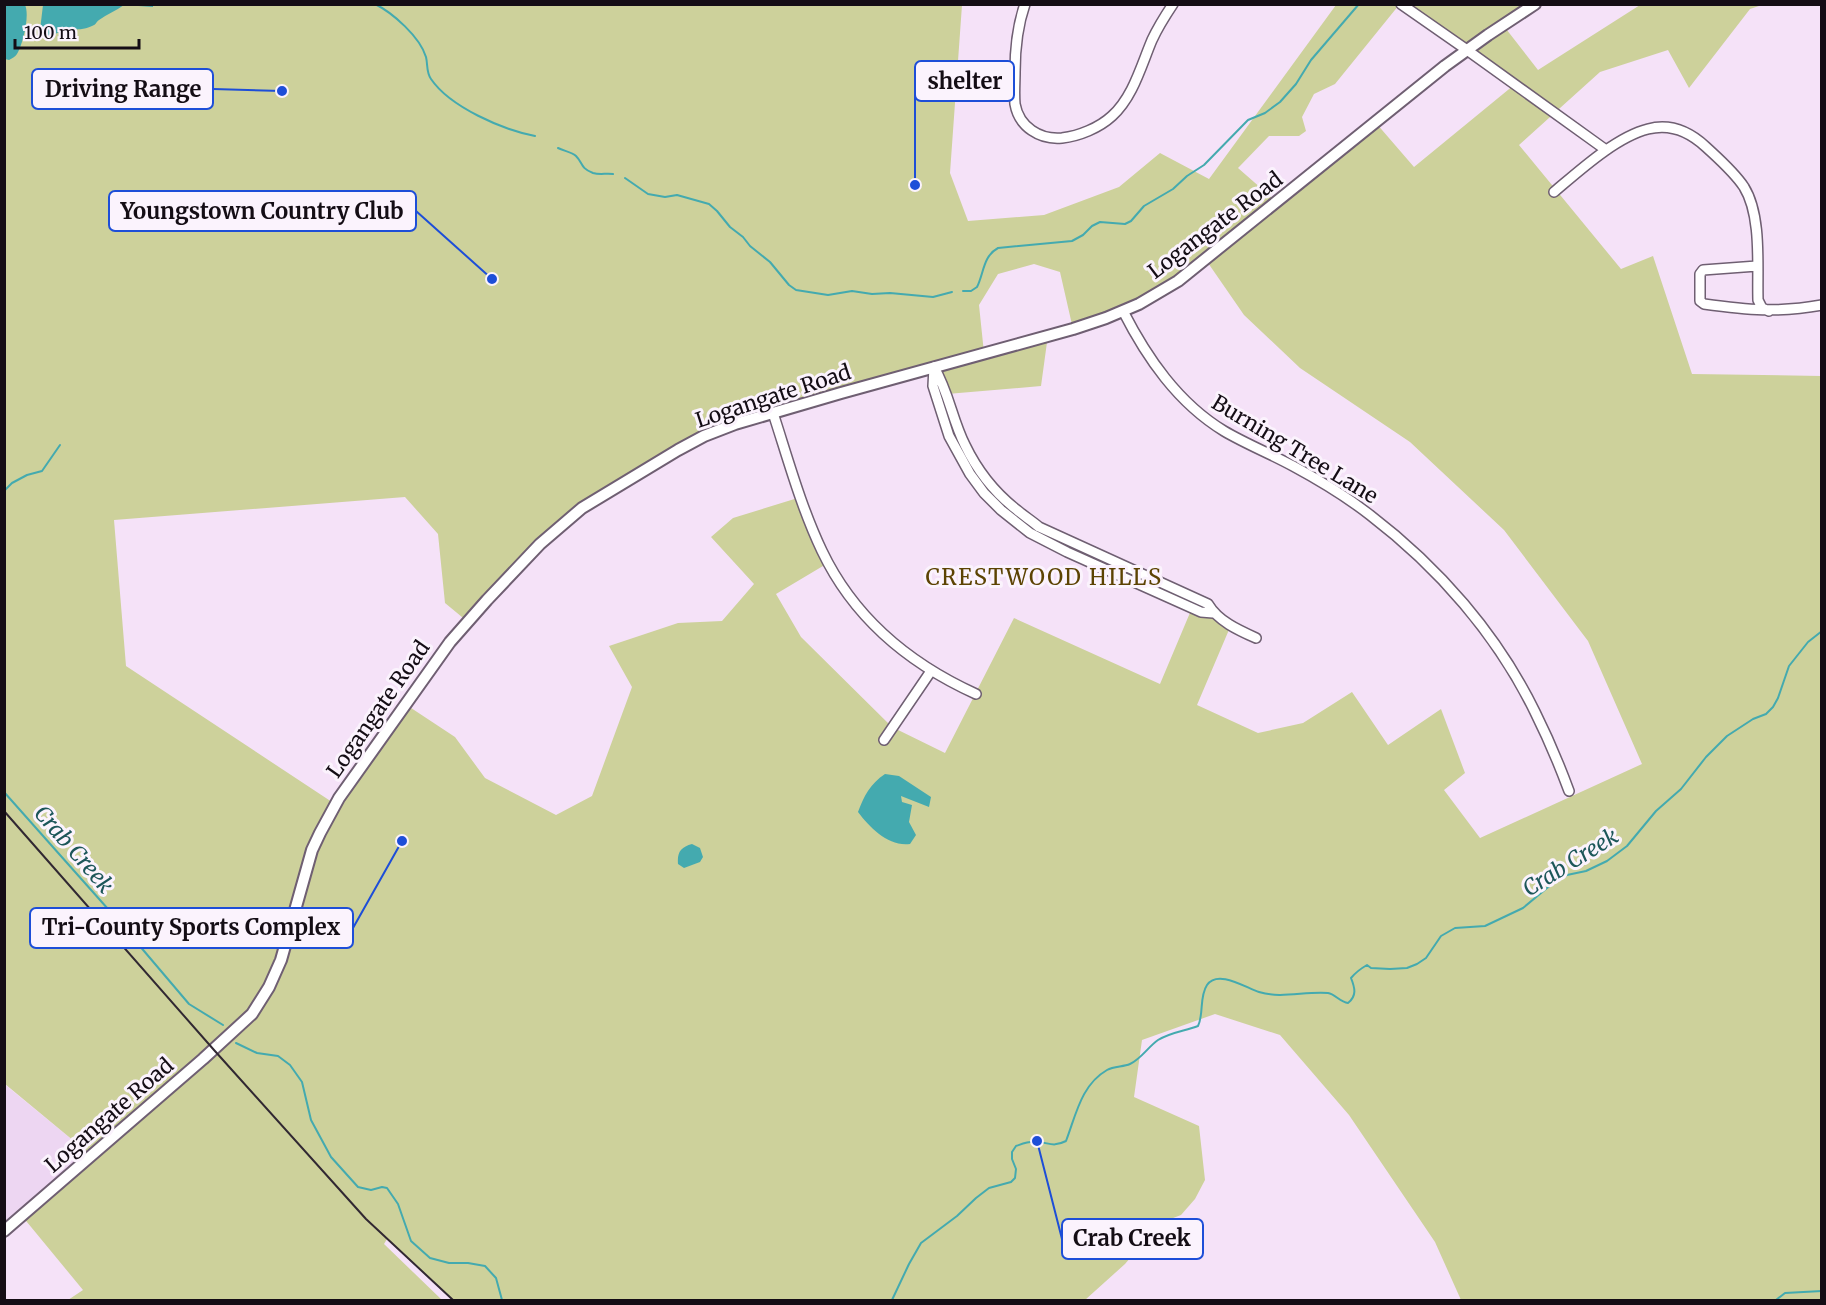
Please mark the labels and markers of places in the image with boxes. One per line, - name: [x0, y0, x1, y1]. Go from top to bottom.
- callout: shelter: [915, 61, 1014, 101]
- callout: Driving Range: [32, 69, 213, 109]
- callout: Youngstown Country Club: [109, 191, 416, 231]
- callout: Tri-County Sports Complex: [30, 908, 353, 948]
- callout: Crab Creek: [1062, 1219, 1203, 1259]

